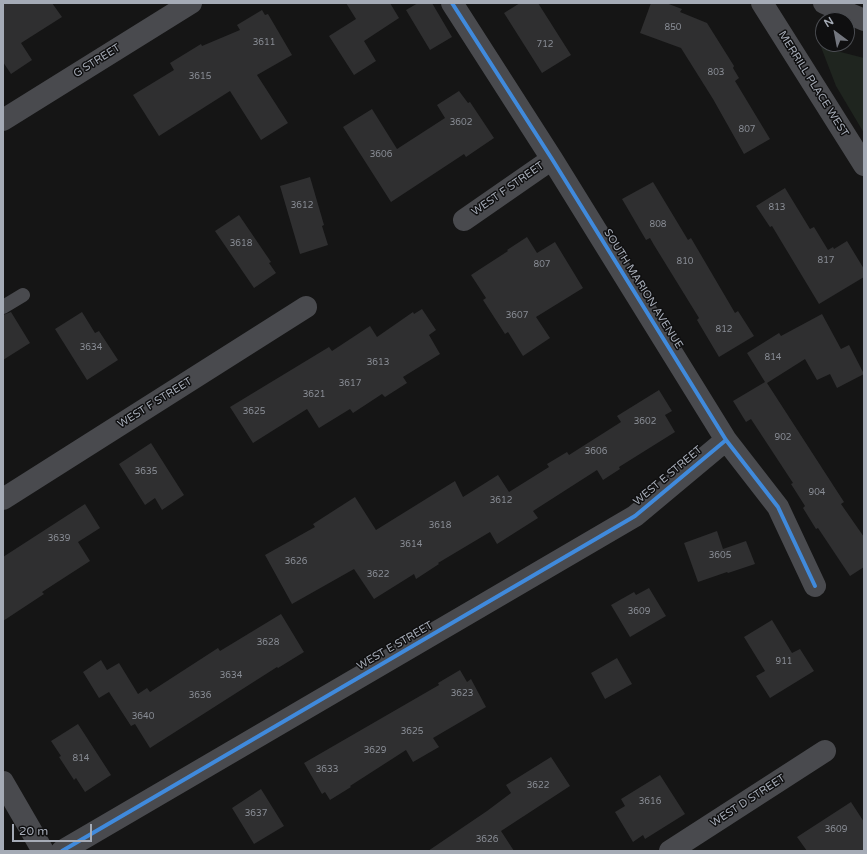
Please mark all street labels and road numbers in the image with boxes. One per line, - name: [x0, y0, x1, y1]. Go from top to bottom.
- street label: MERRILL PLACE WEST: [775, 29, 851, 139]
- street label: G STREET: [71, 41, 123, 81]
- street label: WEST F STREET: [469, 159, 547, 219]
- street label: SOUTH MARION AVENUE: [601, 227, 685, 351]
- street label: WEST F STREET: [115, 375, 195, 431]
- street label: WEST E STREET: [631, 443, 705, 509]
- street label: WEST E STREET: [355, 619, 435, 673]
- street label: WEST D STREET: [708, 772, 788, 830]

